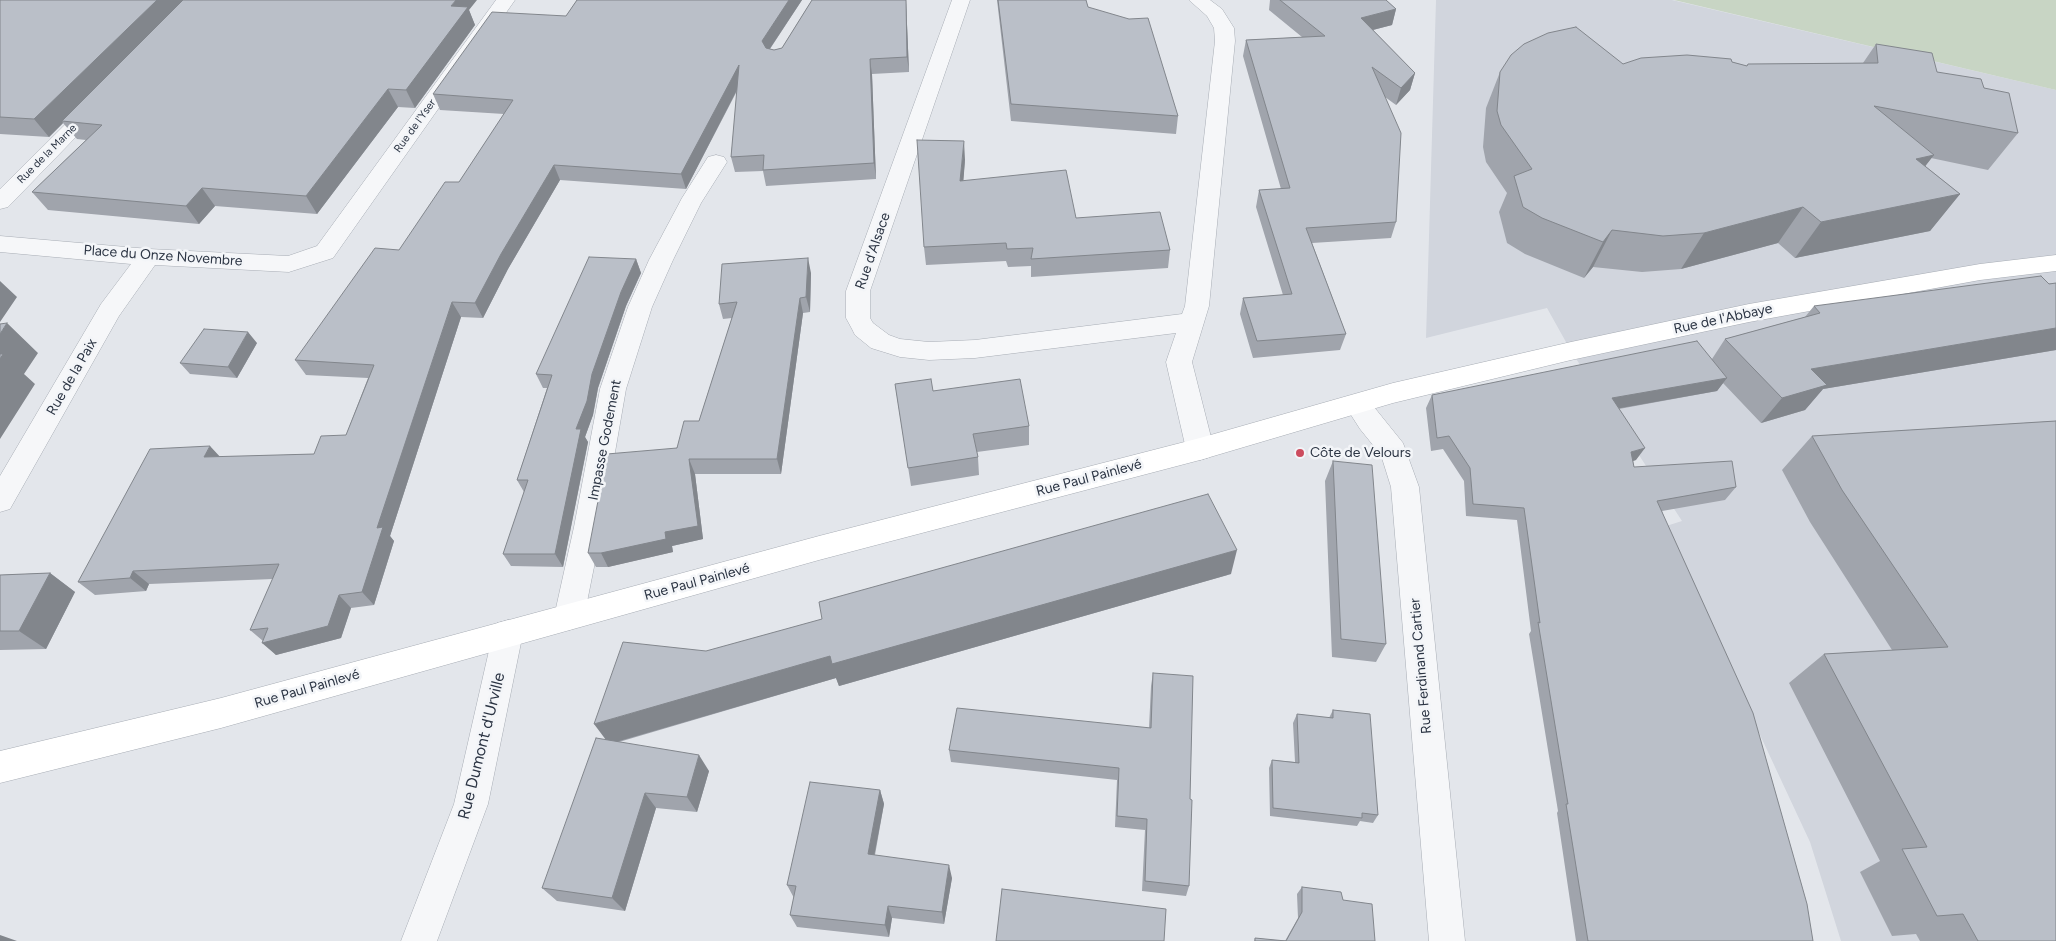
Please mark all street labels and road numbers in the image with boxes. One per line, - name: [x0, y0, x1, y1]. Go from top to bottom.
- street label: Rue de l'Yser: [391, 97, 439, 155]
- street label: Rue de la Marne: [15, 122, 79, 186]
- street label: Rue d'Alsace: [852, 210, 894, 292]
- street label: Place du Onze Novembre: [83, 242, 243, 270]
- street label: Rue de l'Abbaye: [1672, 300, 1774, 338]
- street label: Rue de la Paix: [43, 336, 101, 418]
- street label: Impasse Godement: [585, 378, 625, 502]
- street label: Rue Paul Painlevé: [1034, 456, 1144, 500]
- street label: Rue Paul Painlevé: [642, 560, 752, 604]
- street label: Rue Ferdinand Cartier: [1407, 597, 1435, 735]
- street label: Rue Paul Painlevé: [252, 666, 362, 712]
- street label: Rue Dumont d'Urville: [454, 671, 510, 821]

